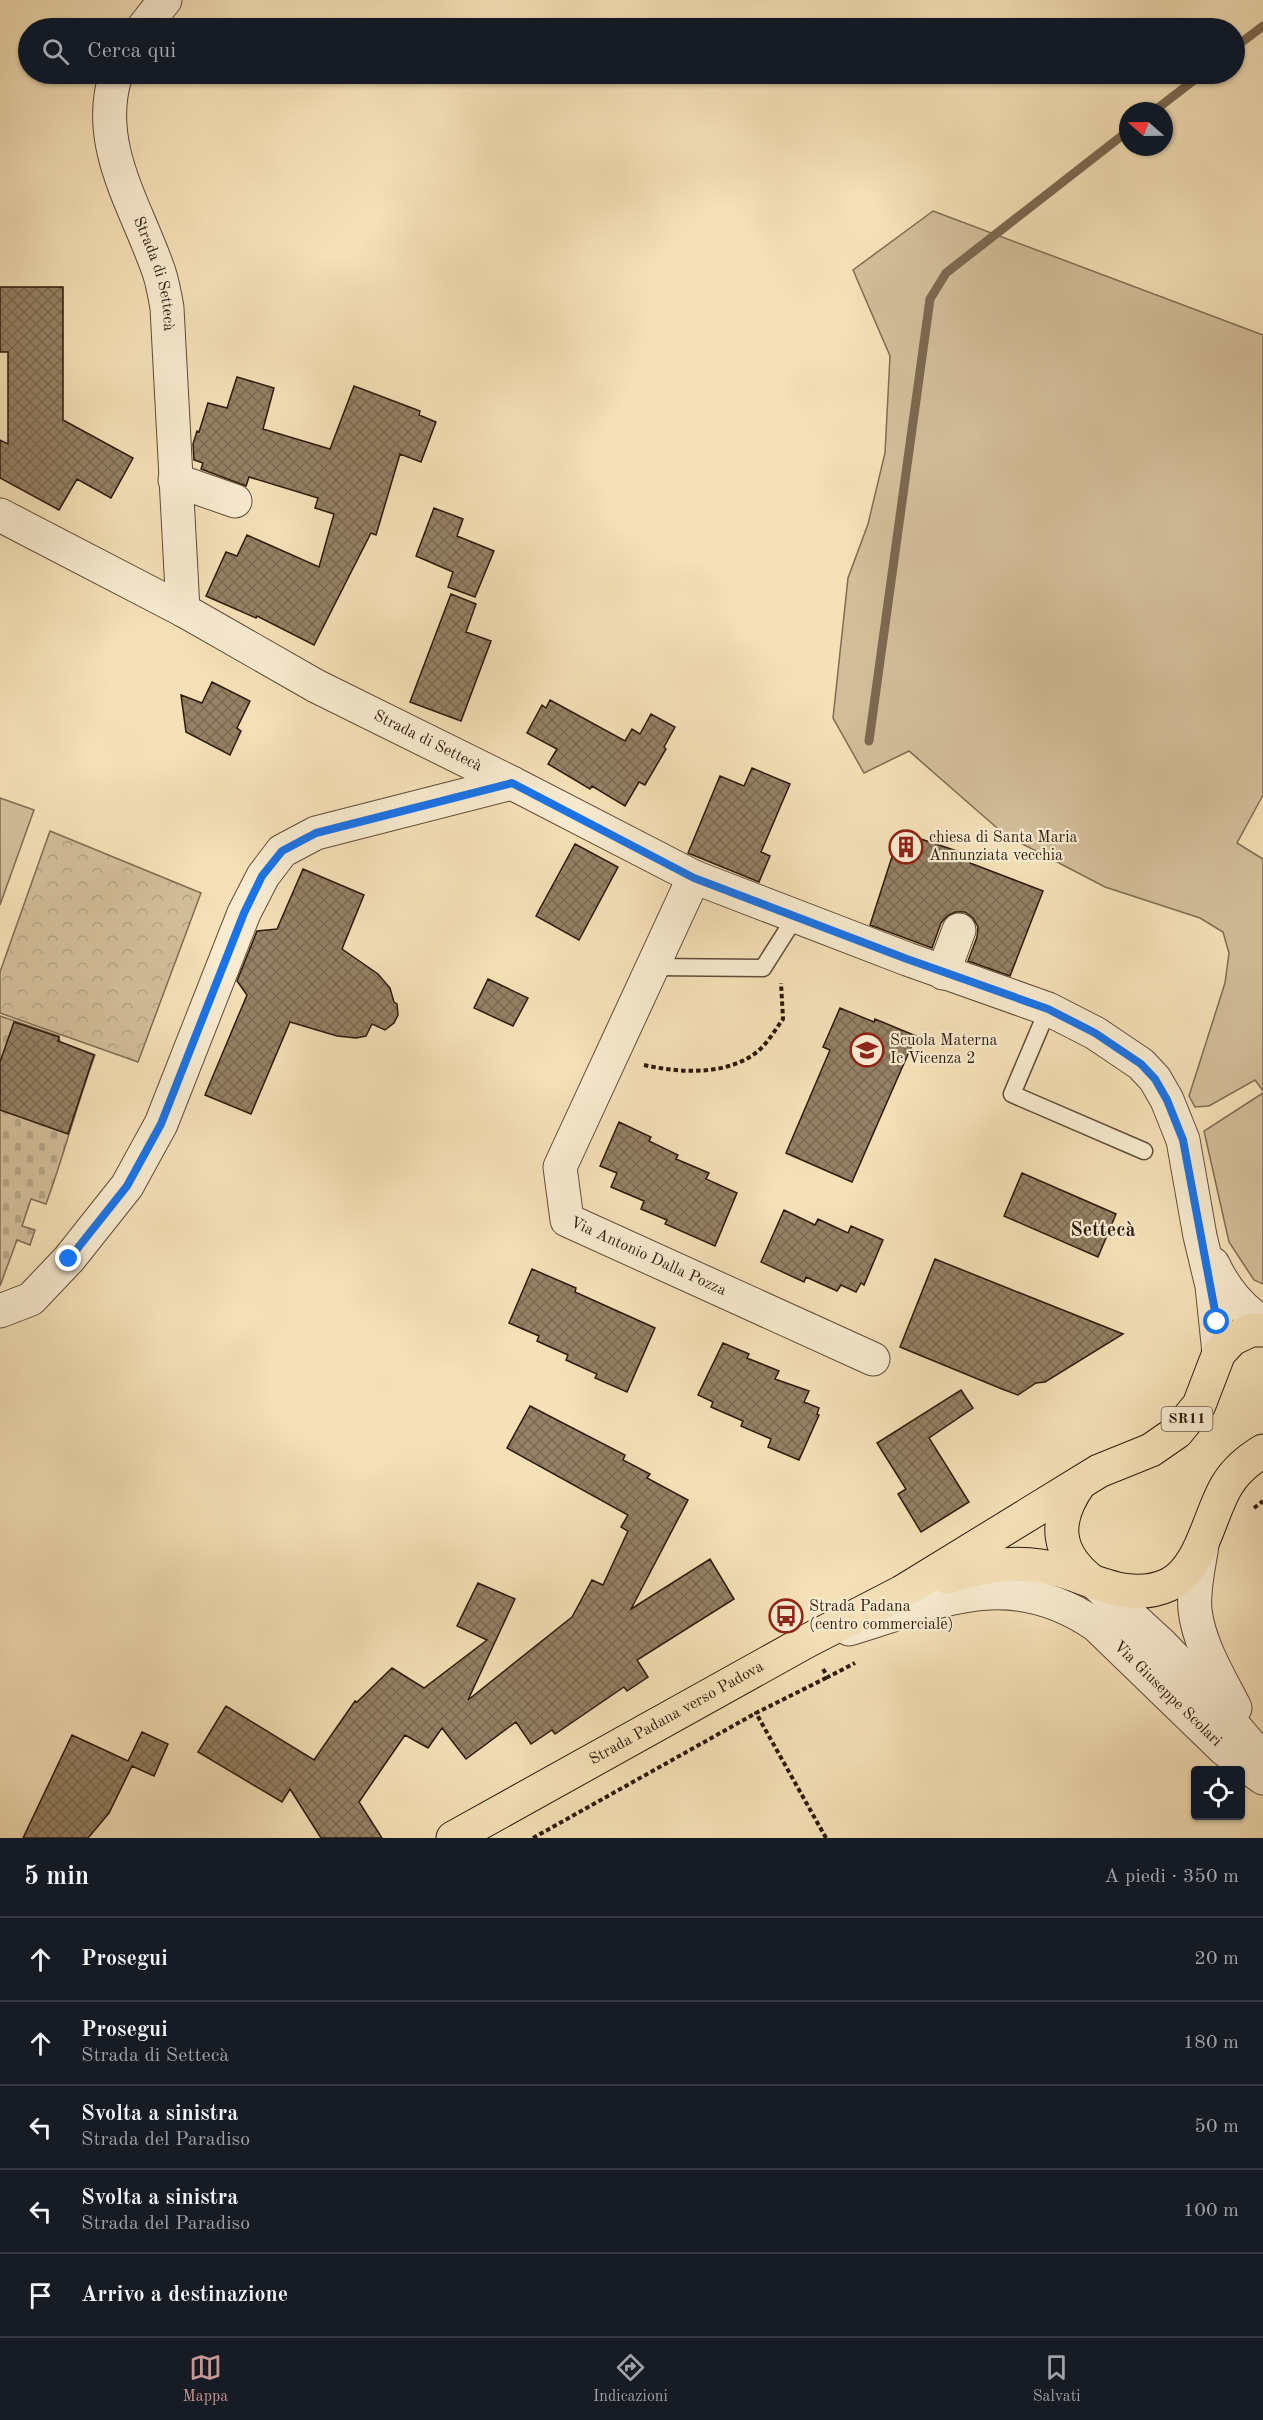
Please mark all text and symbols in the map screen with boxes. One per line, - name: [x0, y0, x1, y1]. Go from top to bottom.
- search box: [18, 18, 1245, 84]
- icon: search: [39, 35, 72, 68]
- text: Cerca qui: [87, 40, 176, 62]
- north arrow: [1119, 102, 1173, 156]
- street label: Strada di Settecà: [130, 214, 176, 332]
- street label: Strada di Settecà: [371, 708, 485, 775]
- building icon: chiesa di Santa Maria Annunziata vecchia: [888, 829, 924, 865]
- place label: chiesa di Santa Maria Annunziata vecchia: [929, 830, 1077, 864]
- school or university icon: Scuola Materna Ic Vicenza 2: [849, 1032, 885, 1068]
- place label: Scuola Materna Ic Vicenza 2: [890, 1033, 998, 1067]
- street label: Via Antonio Dalla Pozza: [568, 1214, 729, 1299]
- district label: Settecà: [1070, 1221, 1136, 1241]
- route end: [55, 1245, 81, 1271]
- route start: [1203, 1308, 1229, 1334]
- road number: SR11: [1162, 1407, 1212, 1431]
- bus stop icon: Strada Padana (centro commerciale): [768, 1598, 804, 1634]
- place label: Strada Padana (centro commerciale): [809, 1599, 954, 1633]
- street label: Via Giuseppe Scolari: [1110, 1638, 1224, 1750]
- street label: Strada Padana verso Padova: [587, 1659, 767, 1768]
- map controls: [1191, 1766, 1245, 1820]
- button: locate: [1191, 1766, 1245, 1820]
- text: 5 min: [24, 1864, 89, 1890]
- text: A piedi · 350 m: [1104, 1867, 1239, 1887]
- icon: ahead: [24, 1943, 57, 1976]
- text: Prosegui: [81, 1948, 168, 1970]
- text: 20 m: [1194, 1949, 1239, 1969]
- text: Prosegui: [81, 2019, 168, 2041]
- icon: ahead: [24, 2027, 57, 2060]
- text: 180 m: [1183, 2033, 1239, 2053]
- text: Strada di Settecà: [81, 2046, 229, 2066]
- text: Svolta a sinistra: [81, 2103, 239, 2125]
- icon: left: [24, 2111, 57, 2144]
- text: 50 m: [1194, 2117, 1239, 2137]
- text: Strada del Paradiso: [81, 2130, 250, 2150]
- text: Svolta a sinistra: [81, 2187, 239, 2209]
- icon: left: [24, 2195, 57, 2228]
- text: 100 m: [1183, 2201, 1239, 2221]
- text: Strada del Paradiso: [81, 2214, 250, 2234]
- icon: arrive: [24, 2279, 57, 2312]
- text: Arrivo a destinazione: [81, 2284, 288, 2306]
- tab: Mappa: [182, 2351, 228, 2407]
- tab: Indicazioni: [593, 2351, 668, 2407]
- tab: Salvati: [1033, 2351, 1081, 2407]

